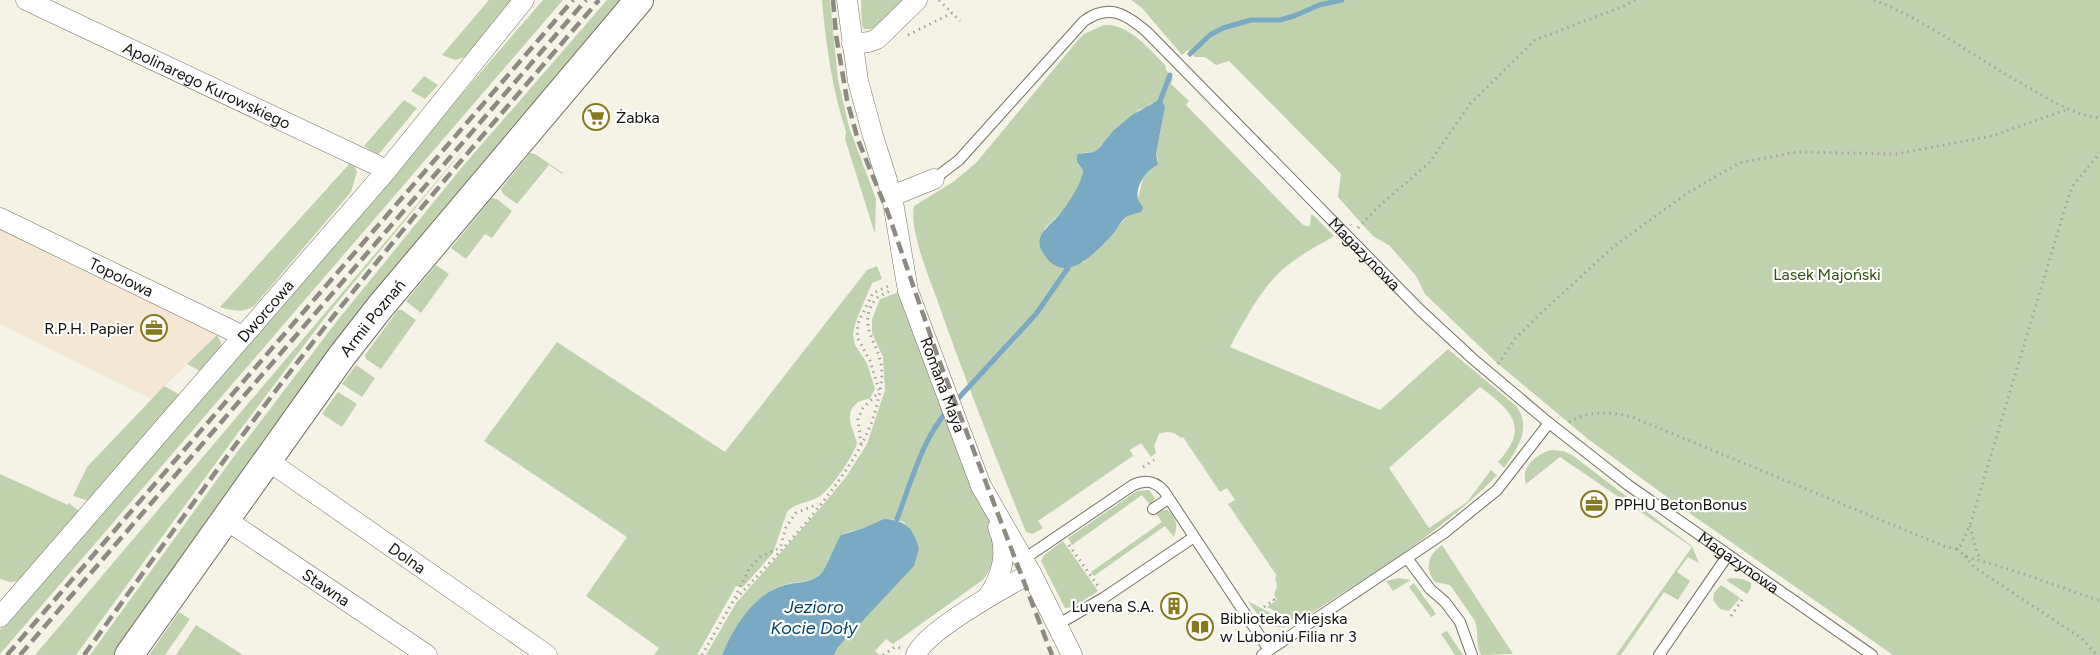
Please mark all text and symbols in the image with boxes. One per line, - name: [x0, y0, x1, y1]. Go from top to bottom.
- street label: Apolinarego Kurowskiego: [120, 38, 294, 133]
- supermarket icon: Żabka: [581, 102, 611, 132]
- place label: Żabka: [616, 108, 660, 127]
- street label: Magazynowa: [1325, 213, 1404, 294]
- street label: Topolowa: [86, 253, 157, 301]
- park label: Lasek Majoński: [1773, 265, 1881, 284]
- street label: Armii Poznań: [336, 275, 409, 360]
- street label: Dworcowa: [233, 276, 297, 346]
- office icon: R.P.H. Papier: [139, 313, 169, 343]
- place label: R.P.H. Papier: [44, 319, 135, 338]
- street label: Romana Maya: [917, 334, 970, 435]
- office icon: PPHU BetonBonus: [1579, 489, 1609, 519]
- place label: PPHU BetonBonus: [1614, 495, 1747, 514]
- street label: Magazynowa: [1695, 528, 1783, 597]
- street label: Dolna: [385, 538, 430, 577]
- street label: Stawna: [299, 564, 354, 610]
- building icon: Luvena S.A.: [1159, 591, 1189, 621]
- water label: Jezioro Kocie Doły: [771, 596, 859, 639]
- place label: Luvena S.A.: [1072, 597, 1154, 616]
- place label: Biblioteka Miejska w Luboniu Filia nr 3: [1220, 609, 1357, 646]
- library icon: Biblioteka Miejska w Luboniu Filia nr 3: [1185, 612, 1215, 642]

